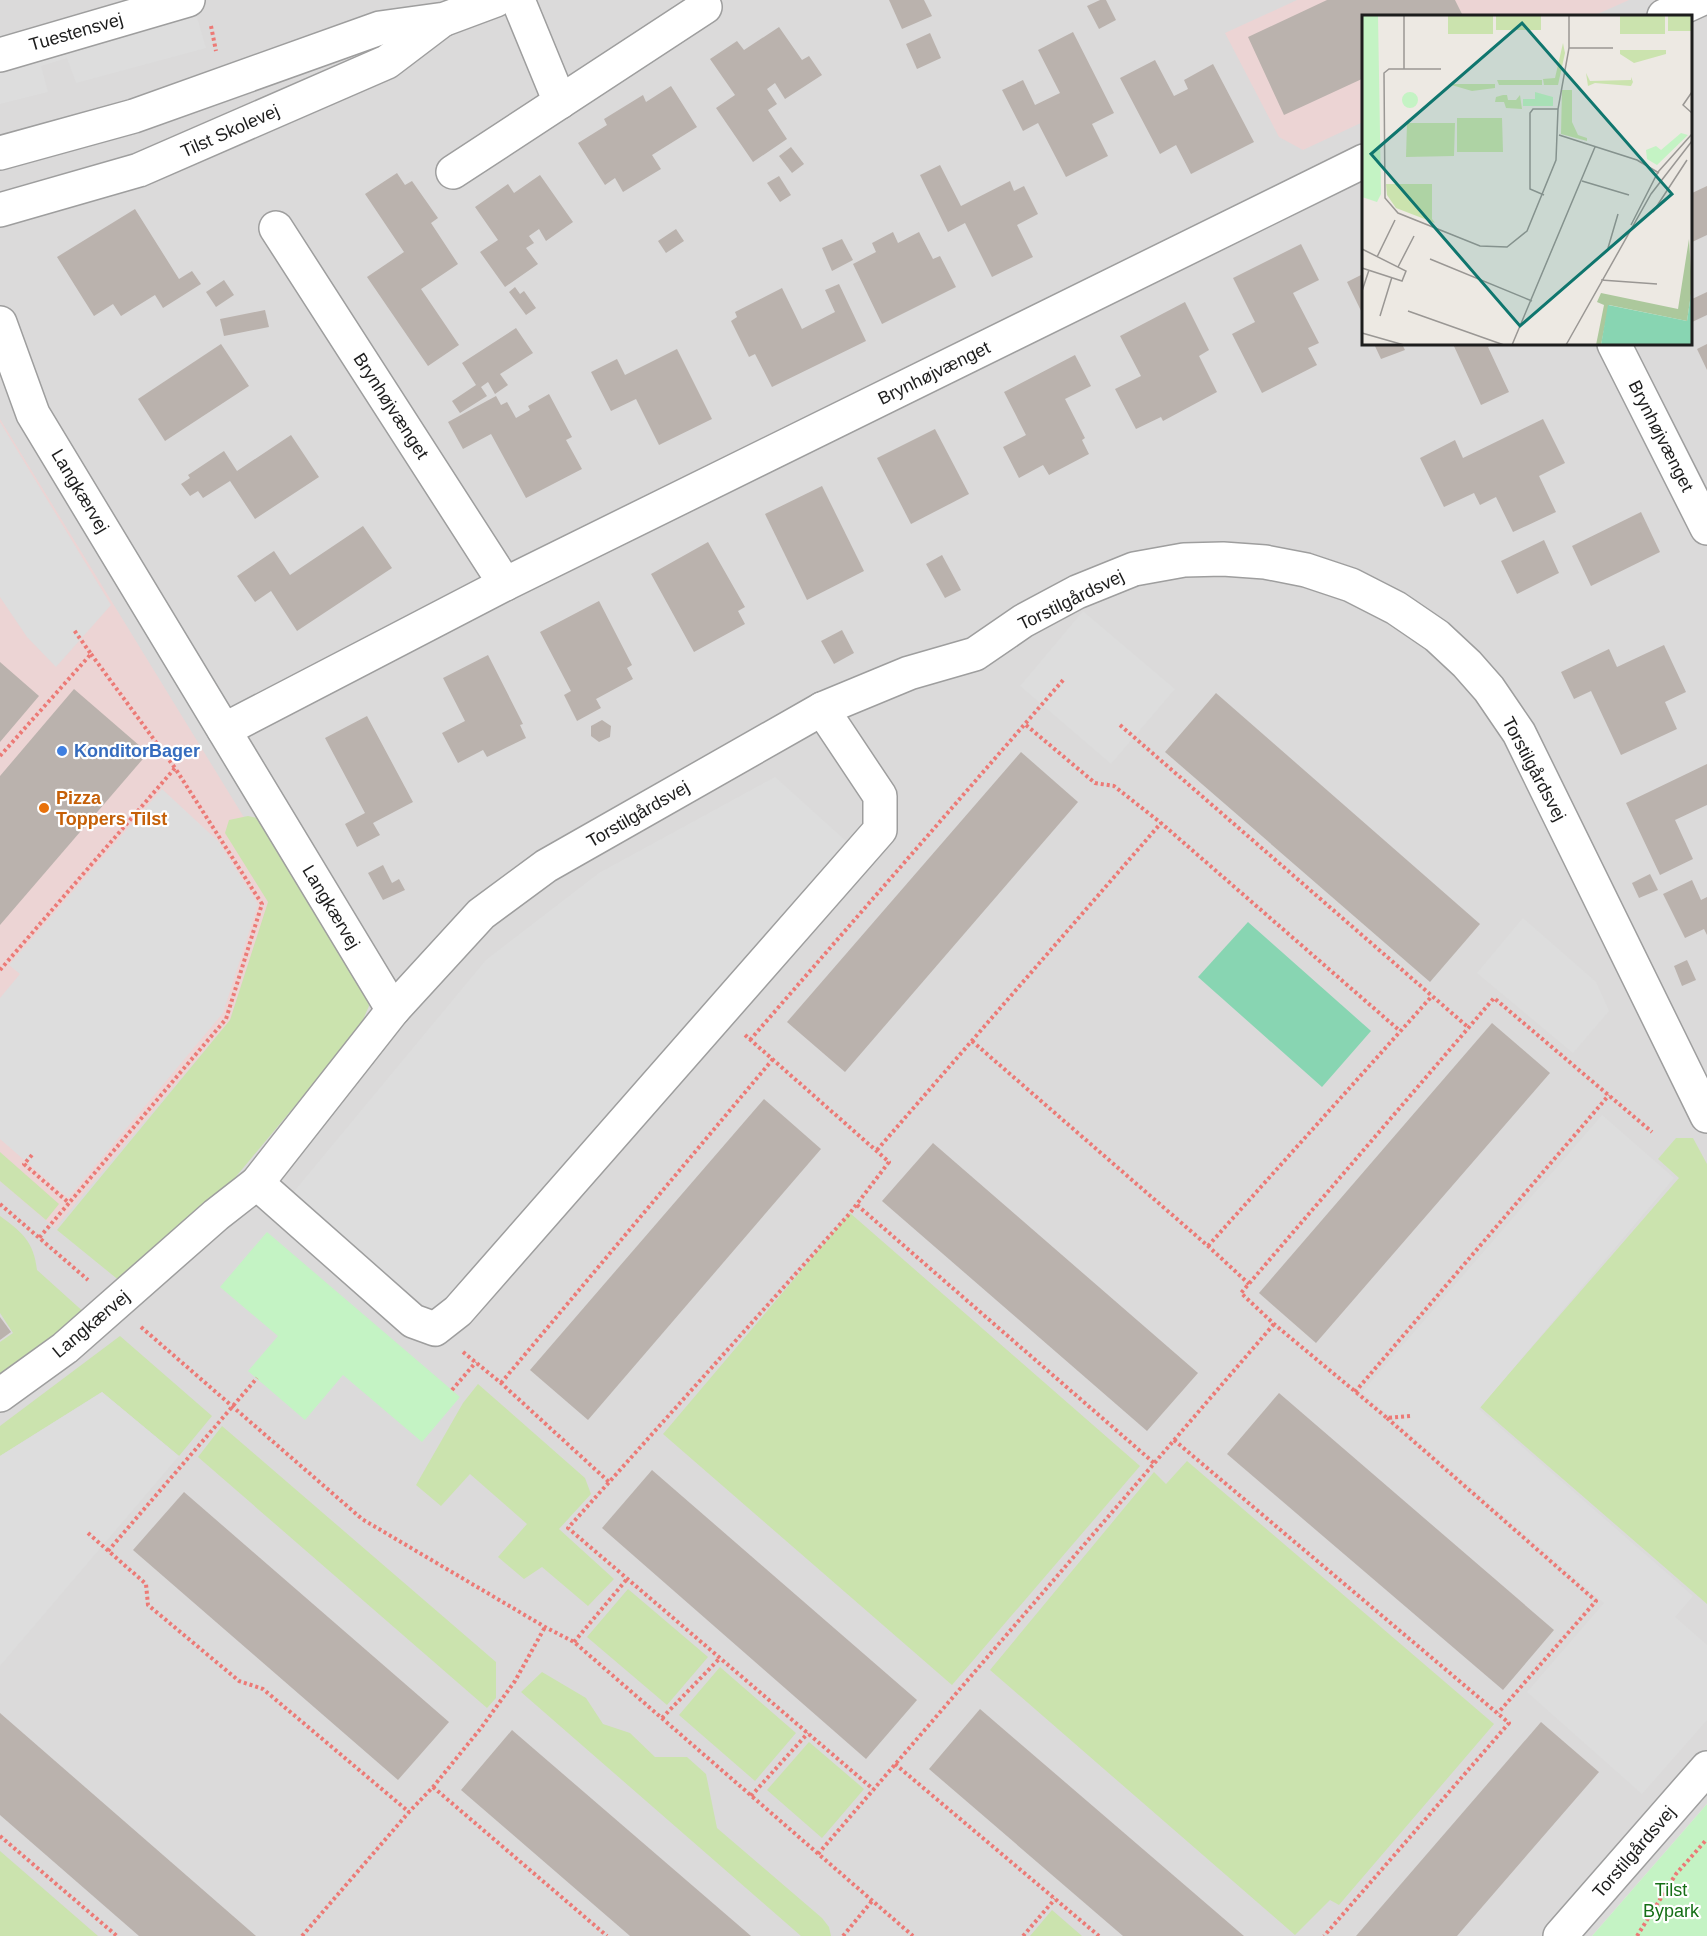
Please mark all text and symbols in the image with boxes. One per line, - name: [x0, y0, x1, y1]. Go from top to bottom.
- street label: Tuestensvej: [27, 9, 125, 55]
- inset map: [1362, 15, 1692, 345]
- street label: Tilst Skolevej: [178, 100, 282, 162]
- street label: Brynhøjvænget: [875, 337, 993, 409]
- street label: Brynhøjvænget: [349, 349, 433, 463]
- street label: Brynhøjvænget: [1624, 377, 1698, 495]
- street label: Langkærvej: [47, 446, 113, 536]
- street label: Torstilgårdsvej: [1015, 566, 1127, 634]
- street label: Torstilgårdsvej: [1498, 714, 1570, 824]
- place label: KonditorBager: [74, 741, 200, 761]
- marker: KonditorBager: [55, 744, 69, 758]
- street label: Torstilgårdsvej: [583, 777, 693, 851]
- place label: Pizza Toppers Tilst: [56, 788, 167, 829]
- marker: Pizza Toppers Tilst: [37, 801, 51, 815]
- street label: Langkærvej: [298, 862, 364, 952]
- street label: Langkærvej: [49, 1286, 133, 1362]
- street label: Torstilgårdsvej: [1589, 1802, 1679, 1902]
- park label: Tilst Bypark: [1643, 1880, 1700, 1921]

